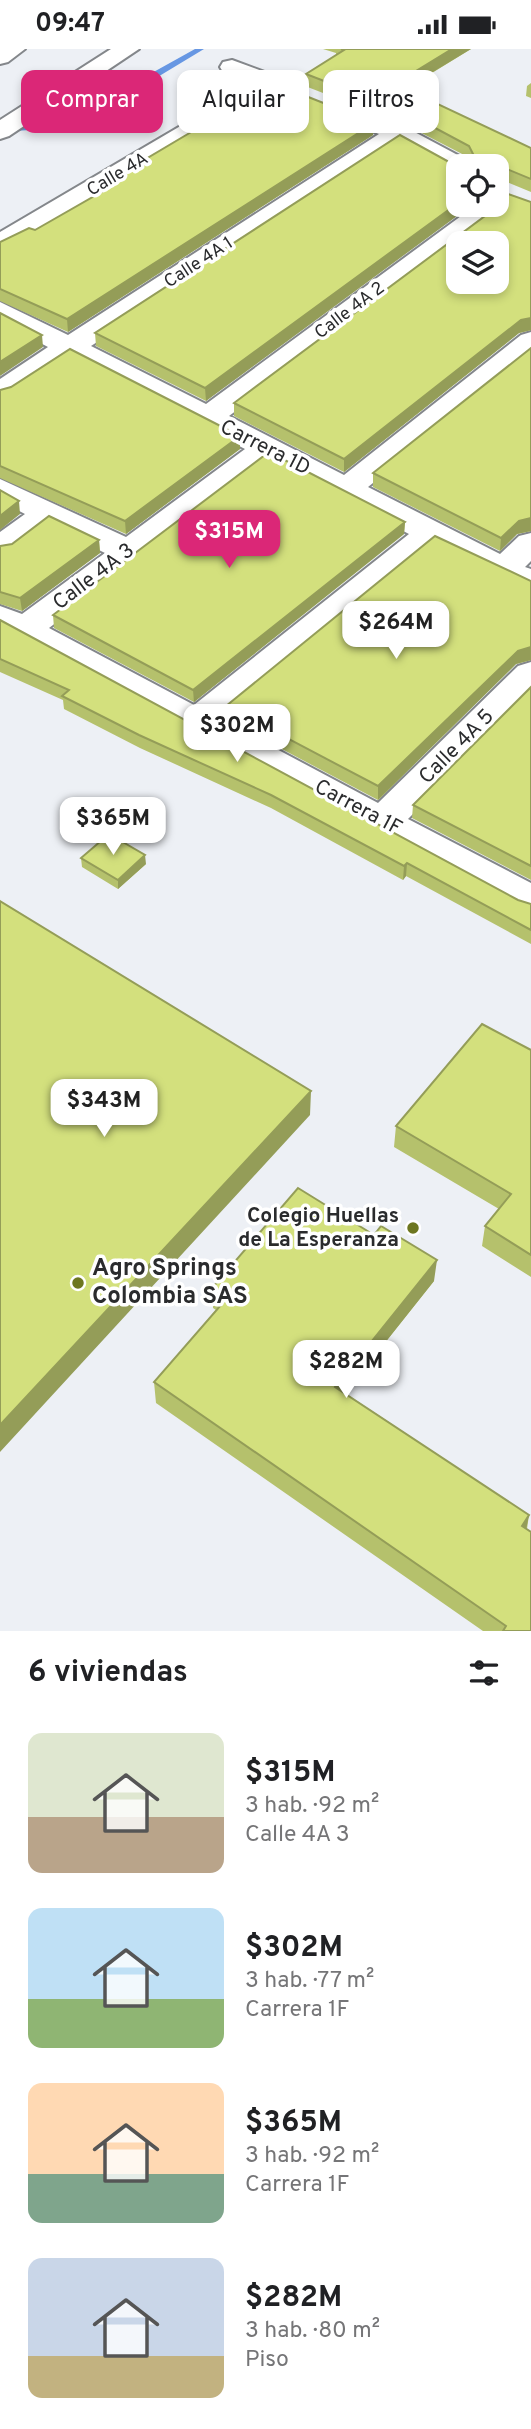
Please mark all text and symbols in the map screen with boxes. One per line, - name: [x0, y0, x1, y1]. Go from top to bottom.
- text: 09:47: [35, 8, 105, 41]
- chip: Comprar: [21, 70, 163, 133]
- chip: Alquilar: [177, 70, 309, 133]
- chip: Filtros: [323, 70, 439, 133]
- street label: Calle 4A: [83, 148, 153, 202]
- map controls: [446, 154, 509, 294]
- button: locate: [446, 154, 509, 217]
- button: layers: [446, 231, 509, 294]
- street label: Calle 4A 1: [160, 232, 238, 294]
- street label: Calle 4A 2: [310, 277, 390, 345]
- street label: Carrera 1D: [215, 414, 315, 482]
- pin: $315M: [180, 511, 278, 570]
- text: $315M: [194, 518, 264, 547]
- street label: Calle 4A 3: [48, 537, 140, 617]
- pin: $264M: [347, 601, 445, 661]
- text: $264M: [358, 609, 434, 638]
- street label: Calle 4A 5: [414, 704, 500, 790]
- pin: $302M: [188, 705, 286, 764]
- text: $302M: [199, 712, 275, 741]
- street label: Carrera 1F: [310, 774, 406, 842]
- pin: $365M: [64, 797, 162, 857]
- text: $365M: [76, 805, 150, 834]
- pin: $343M: [55, 1079, 153, 1139]
- text: $343M: [67, 1087, 141, 1116]
- place label: Colegio Huellas de La Esperanza: [238, 1203, 399, 1254]
- marker: Colegio Huellas de La Esperanza: [405, 1220, 421, 1236]
- place label: Agro Springs Colombia SAS: [92, 1254, 248, 1312]
- marker: Agro Springs Colombia SAS: [70, 1275, 86, 1291]
- pin: $282M: [297, 1341, 395, 1400]
- text: $282M: [309, 1348, 383, 1377]
- icon: filters: [465, 1654, 503, 1692]
- text: 6 viviendas: [28, 1655, 188, 1692]
- text: $315M: [245, 1755, 336, 1792]
- icon: home: [84, 1761, 168, 1845]
- text: 3 hab. · 92 m²: [245, 1792, 379, 1821]
- text: Calle 4A 3: [245, 1821, 350, 1850]
- text: $302M: [245, 1930, 343, 1967]
- icon: home: [84, 1936, 168, 2020]
- text: 3 hab. · 77 m²: [245, 1967, 374, 1996]
- text: Carrera 1F: [245, 1996, 350, 2025]
- text: $365M: [245, 2105, 342, 2142]
- icon: home: [84, 2111, 168, 2195]
- text: 3 hab. · 92 m²: [245, 2142, 379, 2171]
- text: Carrera 1F: [245, 2171, 350, 2200]
- text: $282M: [245, 2280, 342, 2317]
- icon: home: [84, 2286, 168, 2370]
- text: 3 hab. · 80 m²: [245, 2317, 380, 2346]
- text: Piso: [245, 2346, 289, 2375]

